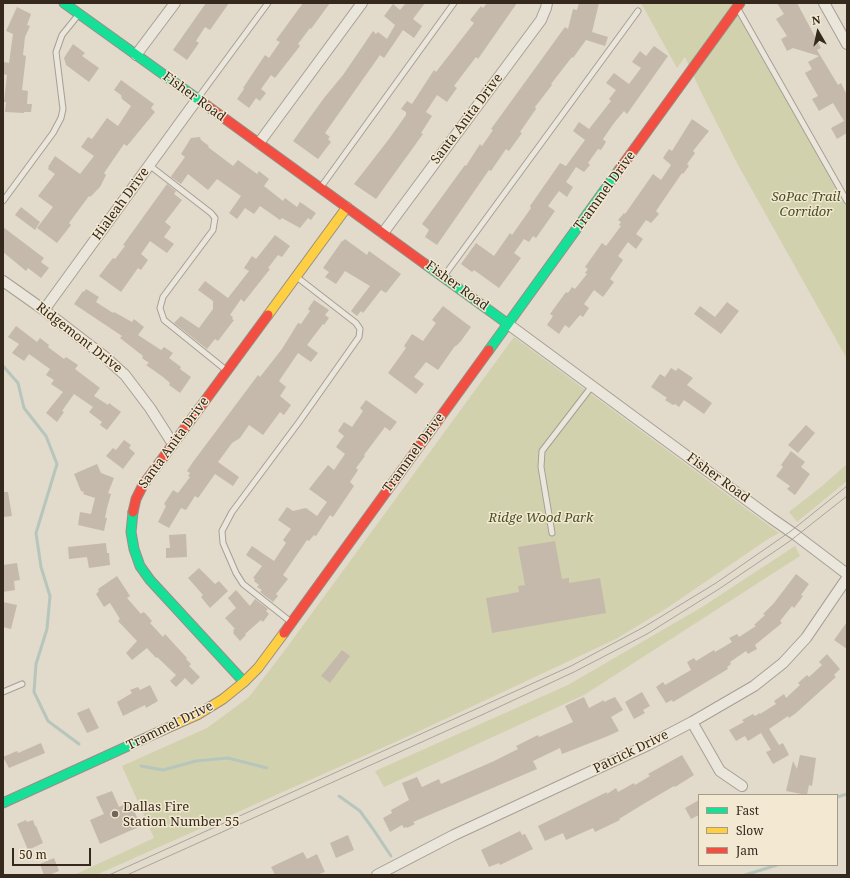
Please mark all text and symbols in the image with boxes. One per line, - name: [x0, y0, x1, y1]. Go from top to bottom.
- north arrow: [798, 12, 838, 52]
- text: N: [811, 12, 821, 28]
- street label: Fisher Road: [160, 69, 228, 125]
- street label: Santa Anita Drive: [428, 71, 506, 167]
- street label: Trammel Drive: [571, 148, 639, 234]
- street label: Hialeah Drive: [89, 165, 153, 243]
- park label: SoPac Trail Corridor: [771, 189, 841, 220]
- street label: Fisher Road: [423, 258, 491, 314]
- street label: Ridgemont Drive: [33, 300, 125, 376]
- street label: Santa Anita Drive: [136, 394, 212, 492]
- street label: Trammel Drive: [380, 410, 448, 496]
- street label: Fisher Road: [684, 450, 752, 506]
- park label: Ridge Wood Park: [489, 510, 593, 526]
- street label: Trammel Drive: [124, 698, 216, 754]
- street label: Patrick Drive: [591, 727, 671, 777]
- legend: [698, 794, 838, 866]
- place label: Dallas Fire Station Number 55: [123, 799, 239, 830]
- text: Fast: [736, 802, 759, 819]
- marker: Dallas Fire Station Number 55: [110, 809, 120, 819]
- text: Slow: [736, 822, 764, 839]
- scale bar: [14, 840, 93, 866]
- text: Jam: [736, 842, 758, 859]
- text: 50 m: [19, 846, 47, 863]

